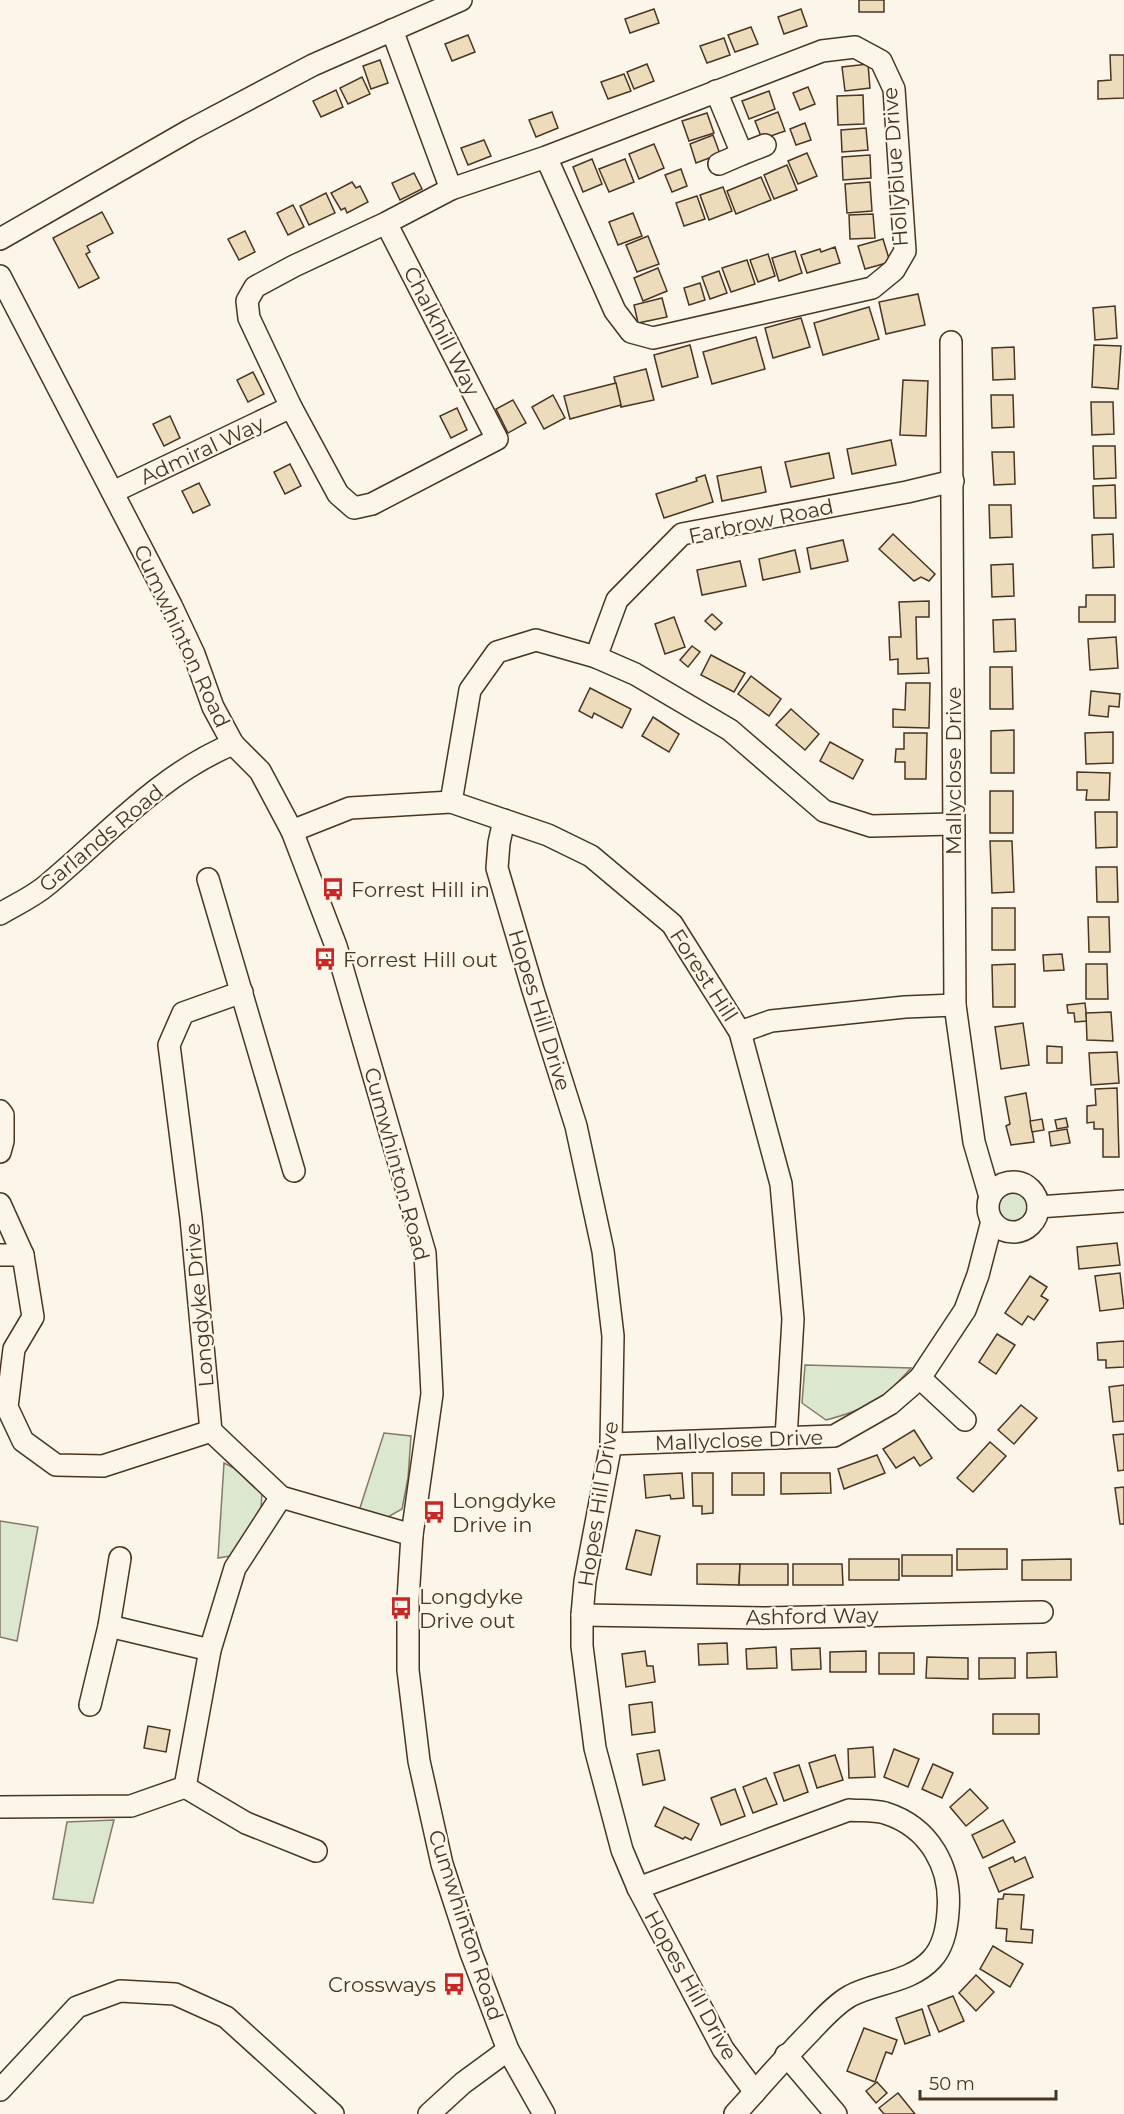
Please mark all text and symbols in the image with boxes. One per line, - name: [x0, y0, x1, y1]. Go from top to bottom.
- street label: Hollyblue Drive: [877, 86, 913, 248]
- street label: Chalkhill Way: [399, 262, 486, 400]
- street label: Admiral Way: [136, 410, 268, 490]
- street label: Farbrow Road: [686, 493, 836, 549]
- street label: Cumwhinton Road: [129, 540, 235, 732]
- street label: Mallyclose Drive: [941, 687, 966, 855]
- street label: Garlands Road: [34, 779, 168, 897]
- bus stop icon: Forrest Hill in: [320, 876, 346, 902]
- place label: Forrest Hill in: [351, 877, 490, 902]
- street label: Forest Hill: [665, 924, 743, 1026]
- street label: Hopes Hill Drive: [504, 926, 576, 1094]
- bus stop icon: Forrest Hill out: [312, 946, 338, 972]
- place label: Forrest Hill out: [343, 947, 498, 972]
- street label: Cumwhinton Road: [359, 1065, 435, 1263]
- street label: Longdyke Drive: [179, 1222, 219, 1388]
- street label: Hopes Hill Drive: [573, 1419, 623, 1589]
- street label: Mallyclose Drive: [654, 1425, 824, 1455]
- place label: Longdyke Drive in: [452, 1488, 556, 1537]
- bus stop icon: Longdyke Drive in: [421, 1499, 447, 1525]
- place label: Longdyke Drive out: [419, 1584, 523, 1633]
- bus stop icon: Longdyke Drive out: [388, 1595, 414, 1621]
- street label: Ashford Way: [745, 1602, 879, 1630]
- street label: Cumwhinton Road: [423, 1826, 509, 2024]
- street label: Hopes Hill Drive: [639, 1906, 743, 2064]
- bus stop icon: Crossways: [441, 1971, 467, 1997]
- place label: Crossways: [328, 1972, 436, 1997]
- scale bar: [920, 2063, 1056, 2101]
- text: 50 m: [929, 2073, 975, 2095]

